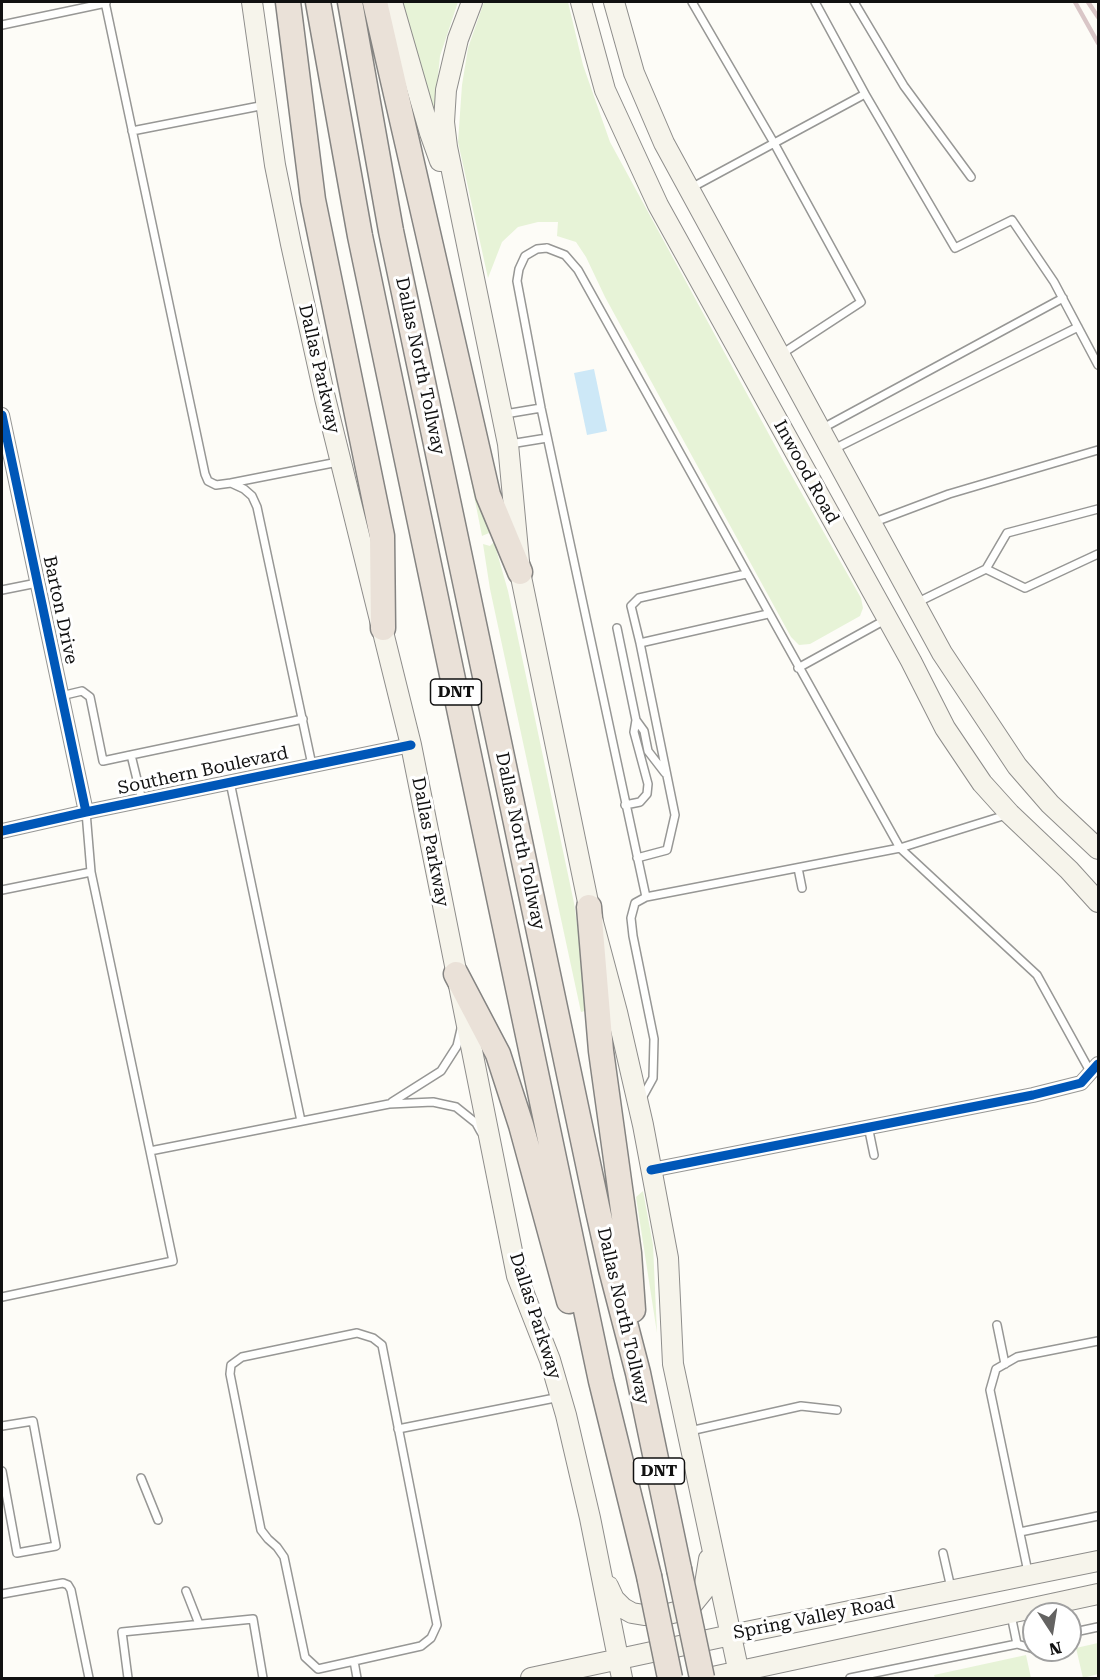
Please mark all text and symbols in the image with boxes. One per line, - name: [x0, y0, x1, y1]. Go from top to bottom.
- street label: Dallas North Tollway: [391, 275, 449, 457]
- street label: Dallas Parkway: [294, 302, 344, 436]
- street label: Inwood Road: [769, 416, 843, 528]
- street label: Barton Drive: [38, 554, 82, 666]
- road number: DNT: [430, 679, 482, 705]
- street label: Southern Boulevard: [116, 742, 290, 800]
- street label: Dallas North Tollway: [491, 750, 549, 932]
- street label: Dallas Parkway: [407, 775, 453, 909]
- street label: Dallas North Tollway: [592, 1225, 654, 1407]
- street label: Dallas Parkway: [504, 1250, 566, 1382]
- road number: DNT: [634, 1458, 684, 1484]
- street label: Spring Valley Road: [731, 1592, 897, 1644]
- north arrow: [1022, 1602, 1082, 1662]
- text: N: [1047, 1638, 1063, 1659]

